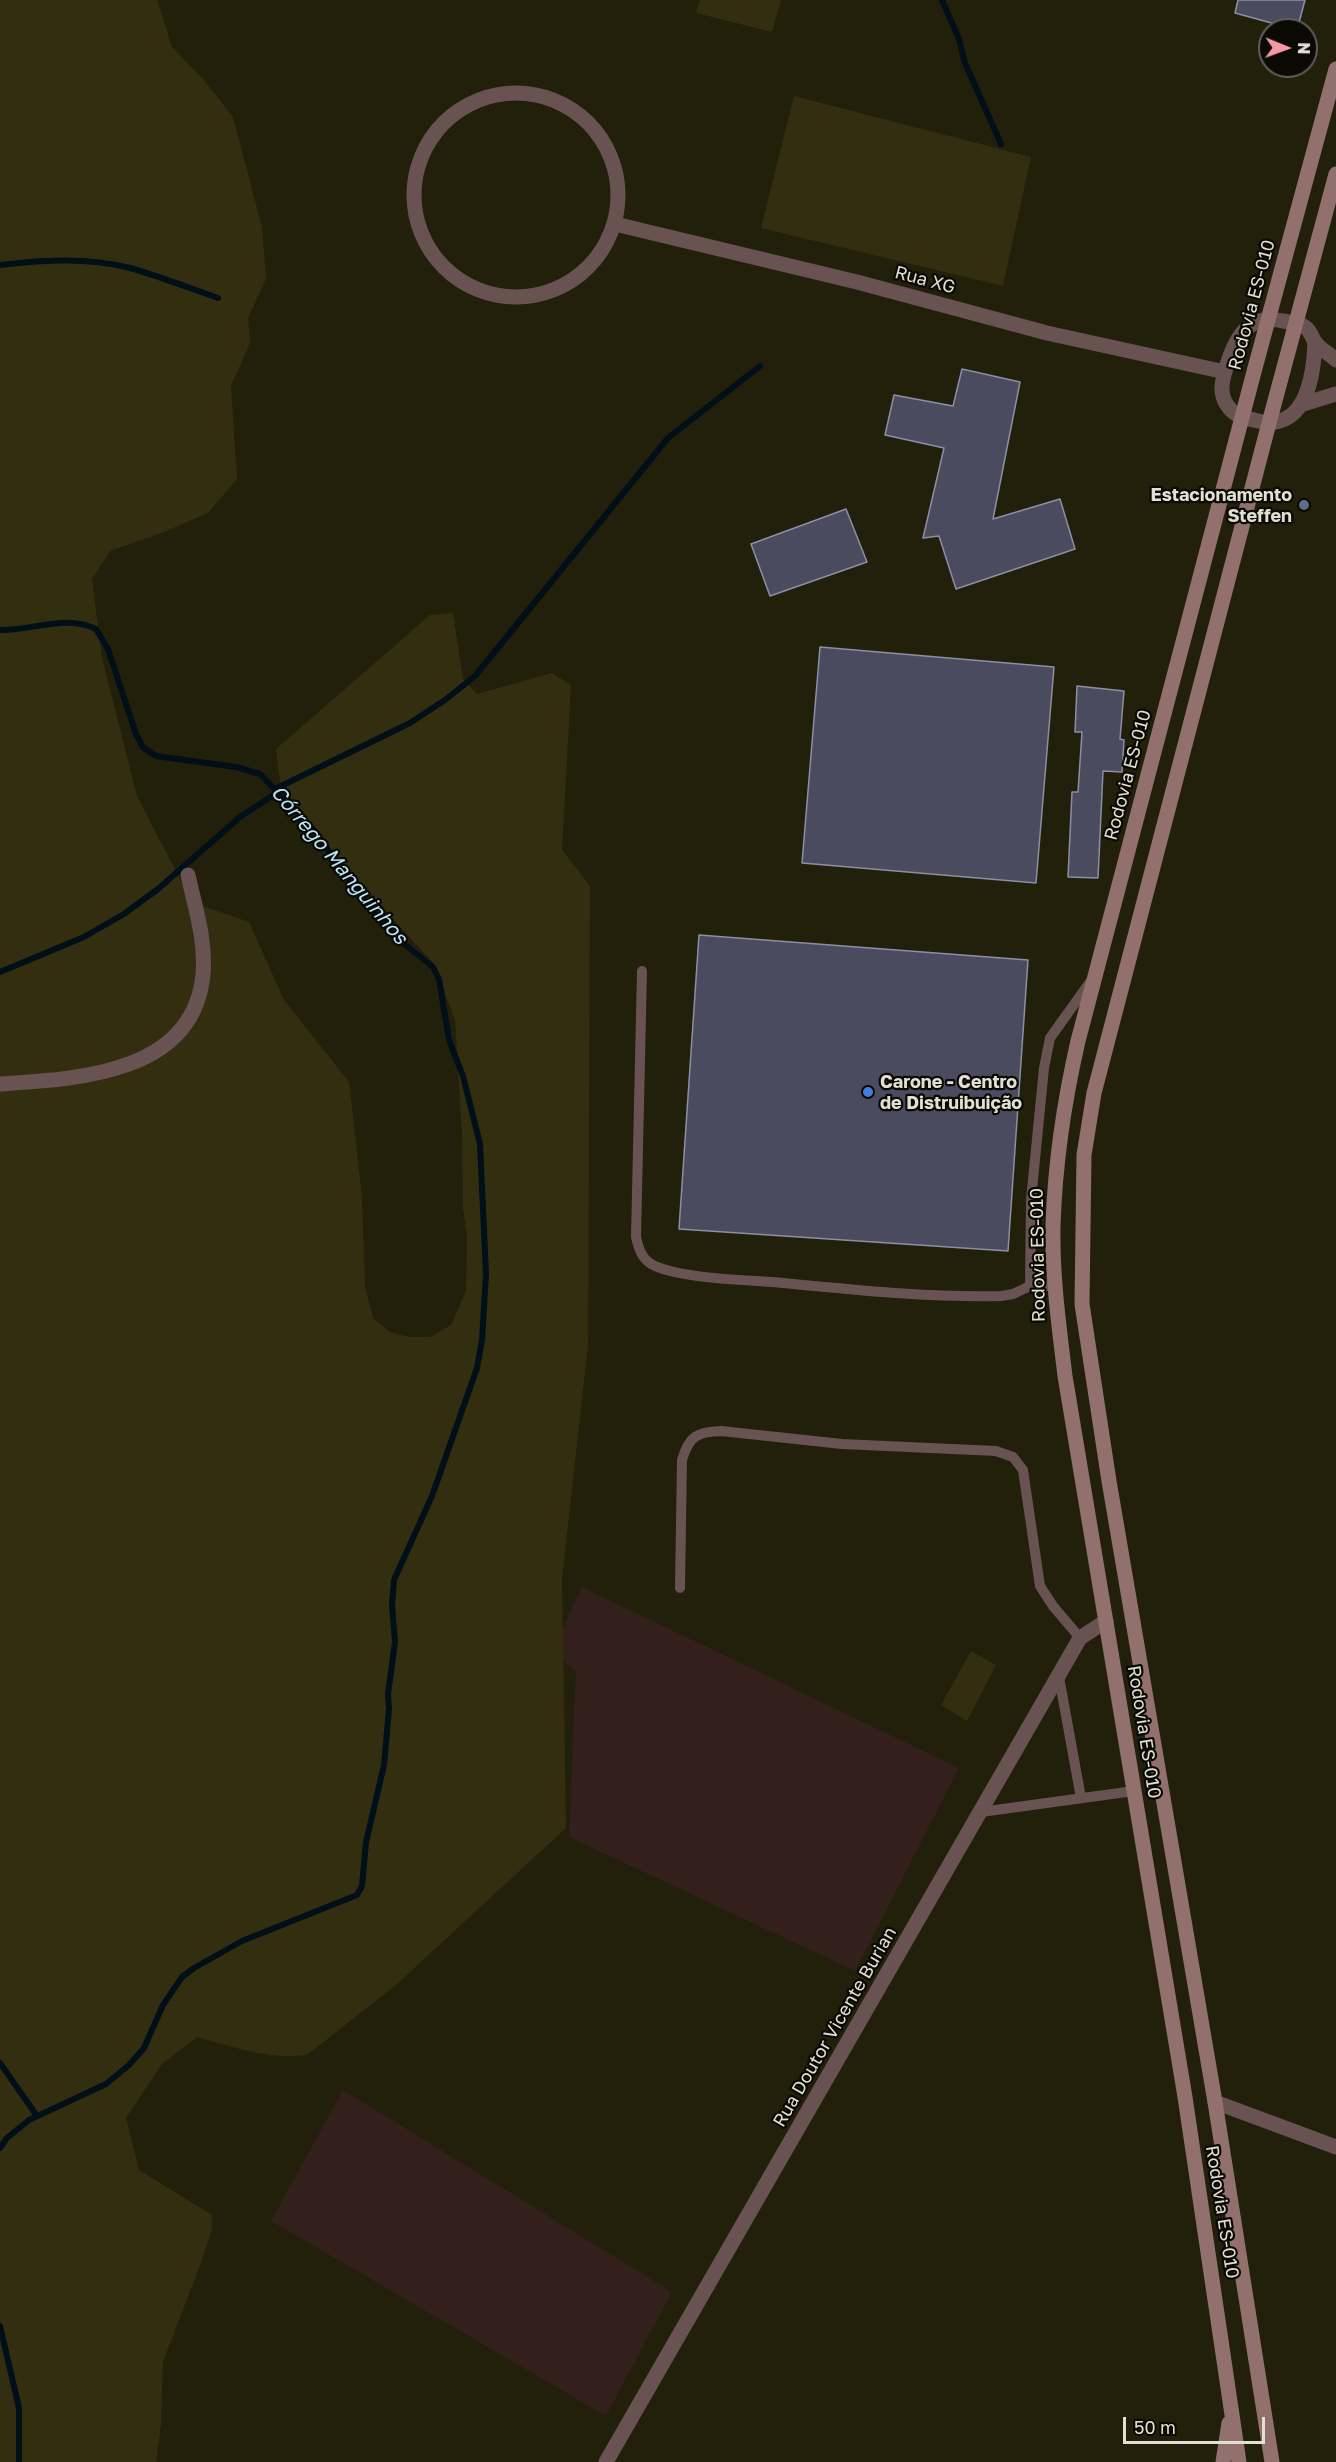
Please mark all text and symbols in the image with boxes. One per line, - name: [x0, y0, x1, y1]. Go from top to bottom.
- north arrow: [1258, 18, 1318, 78]
- text: N: [1294, 42, 1314, 55]
- street label: Rodovia ES-010: [1224, 237, 1280, 373]
- street label: Rua XG: [892, 262, 958, 298]
- place label: Estacionamento Steffen: [1150, 484, 1292, 526]
- marker: Estacionamento Steffen: [1297, 498, 1311, 512]
- street label: Rodovia ES-010: [1100, 707, 1156, 843]
- water label: Córrego Manguinhos: [266, 781, 412, 949]
- place label: Carone - Centro de Distruibuição: [880, 1071, 1022, 1114]
- marker: Carone - Centro de Distruibuição: [861, 1085, 875, 1099]
- street label: Rodovia ES-010: [1026, 1188, 1050, 1322]
- street label: Rodovia ES-010: [1123, 1664, 1165, 1800]
- street label: Rua Doutor Vicente Burian: [769, 1923, 901, 2131]
- street label: Rodovia ES-010: [1201, 2144, 1243, 2280]
- scale bar: [1126, 2405, 1268, 2443]
- text: 50 m: [1134, 2416, 1176, 2438]

